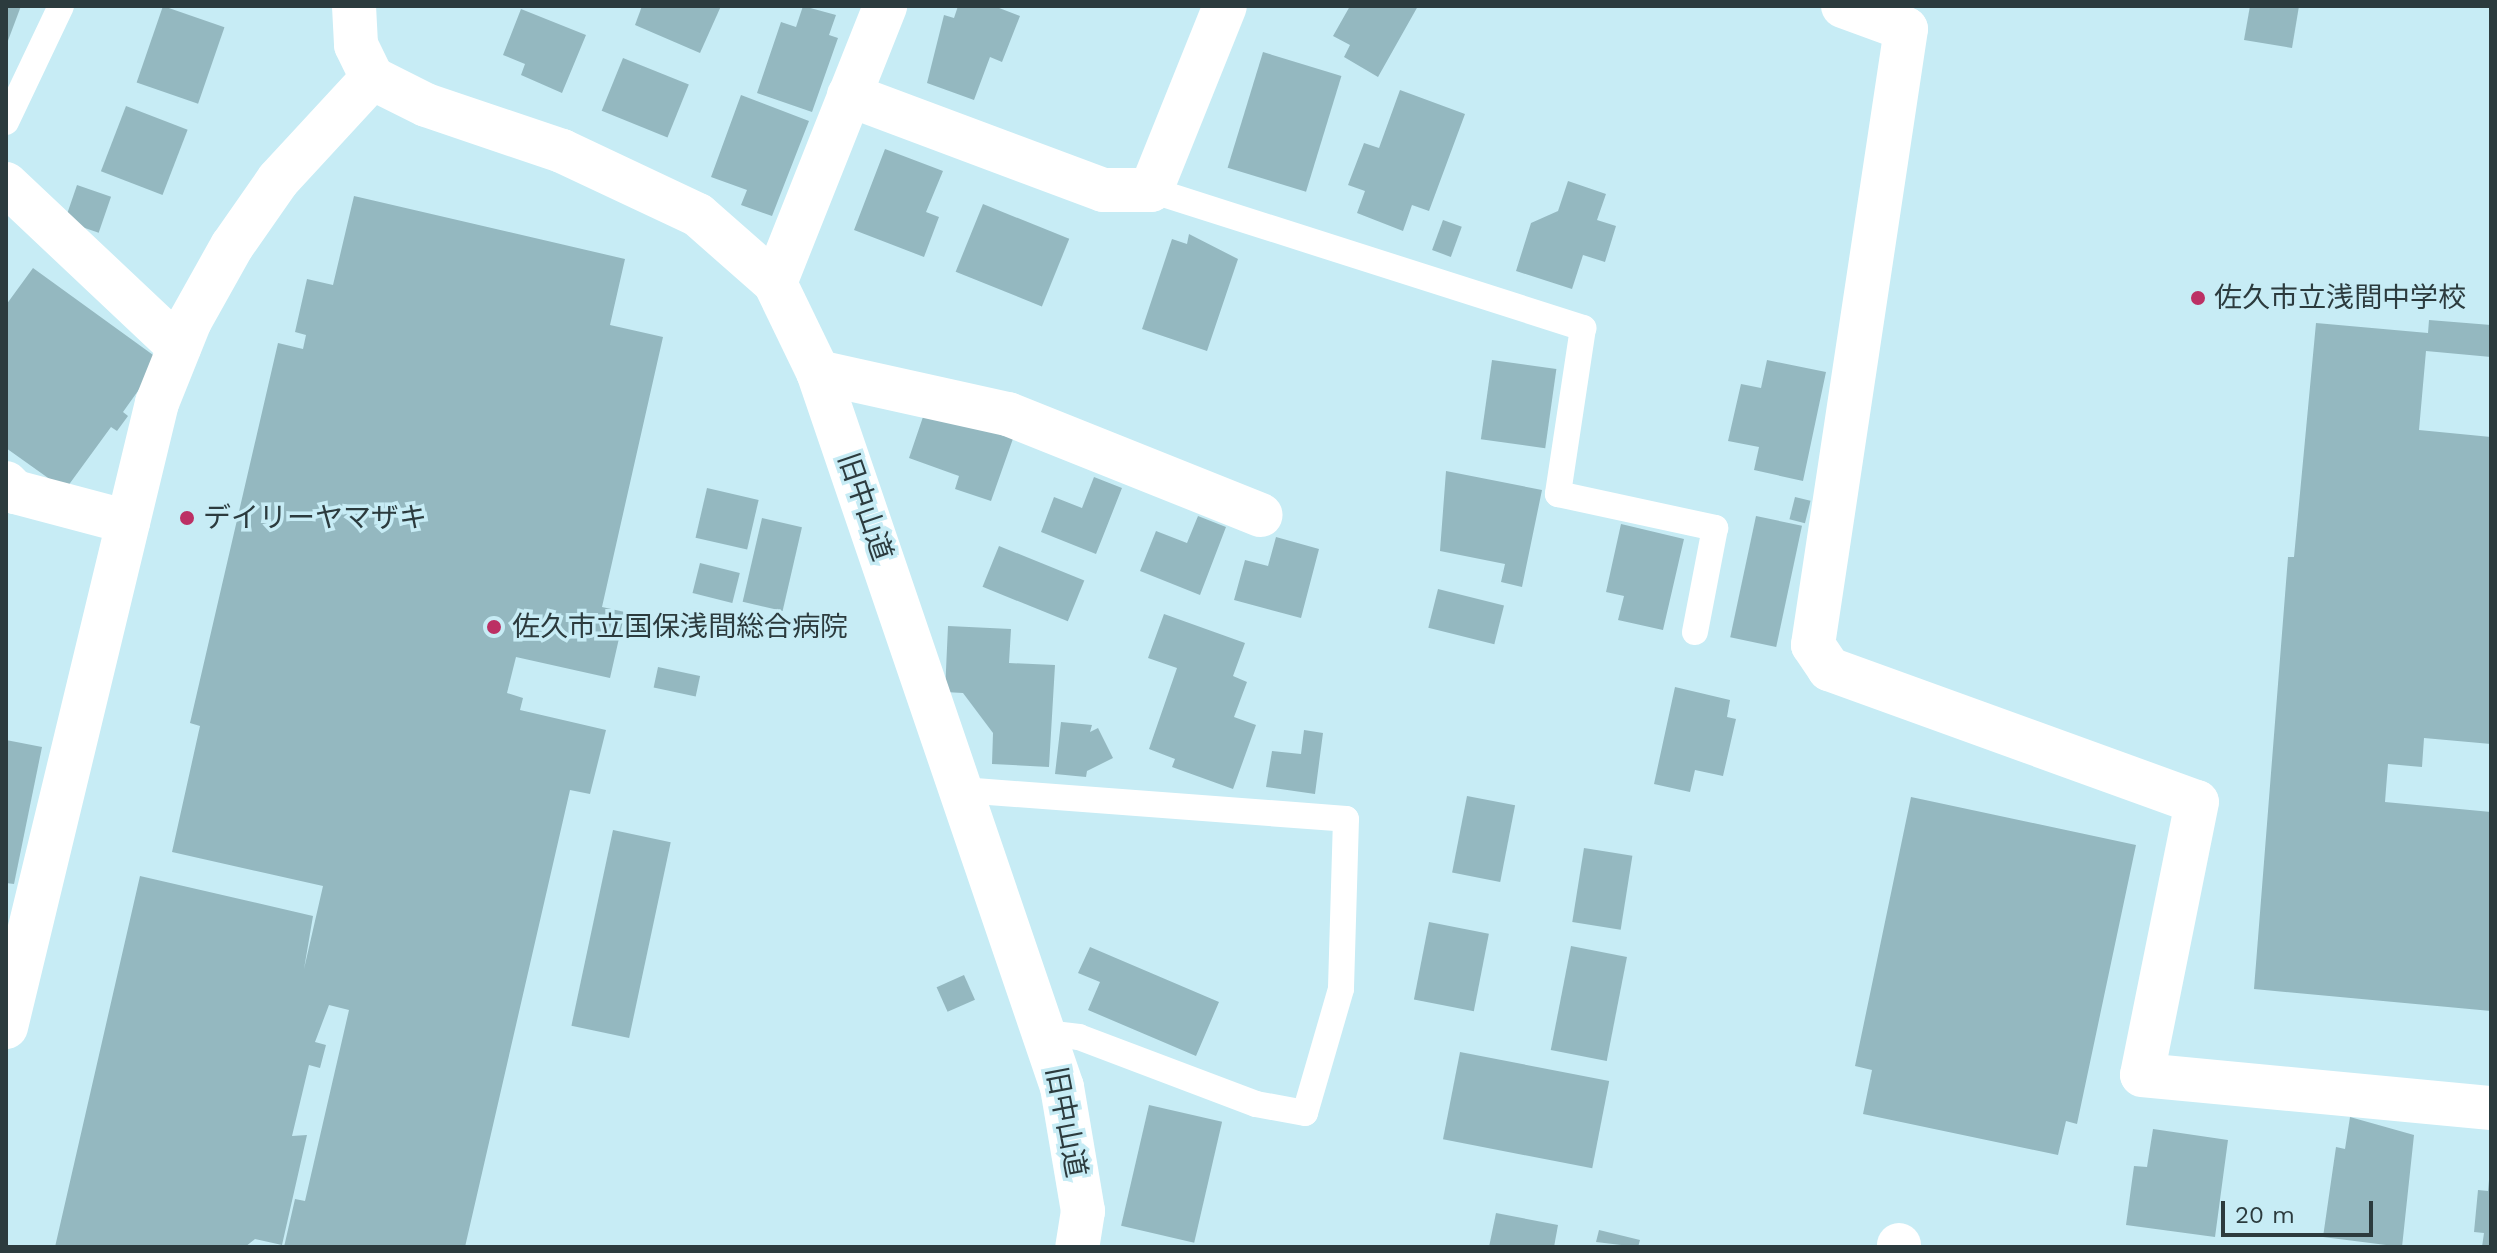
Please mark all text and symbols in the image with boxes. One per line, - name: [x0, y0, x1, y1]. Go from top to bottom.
- place label: 佐久市立浅間中学校: [2214, 281, 2466, 315]
- marker: 佐久市立浅間中学校: [2189, 289, 2207, 307]
- street label: 旧中山道: [831, 449, 899, 565]
- place label: デイリーヤマザキ: [203, 501, 427, 535]
- marker: デイリーヤマザキ: [178, 509, 196, 527]
- place label: 佐久市立国保浅間総合病院: [512, 610, 848, 644]
- marker: 佐久市立国保浅間総合病院: [483, 616, 505, 638]
- street label: 旧中山道: [1039, 1064, 1093, 1180]
- scale bar: [2225, 1185, 2377, 1235]
- text: 20 m: [2235, 1201, 2295, 1229]

